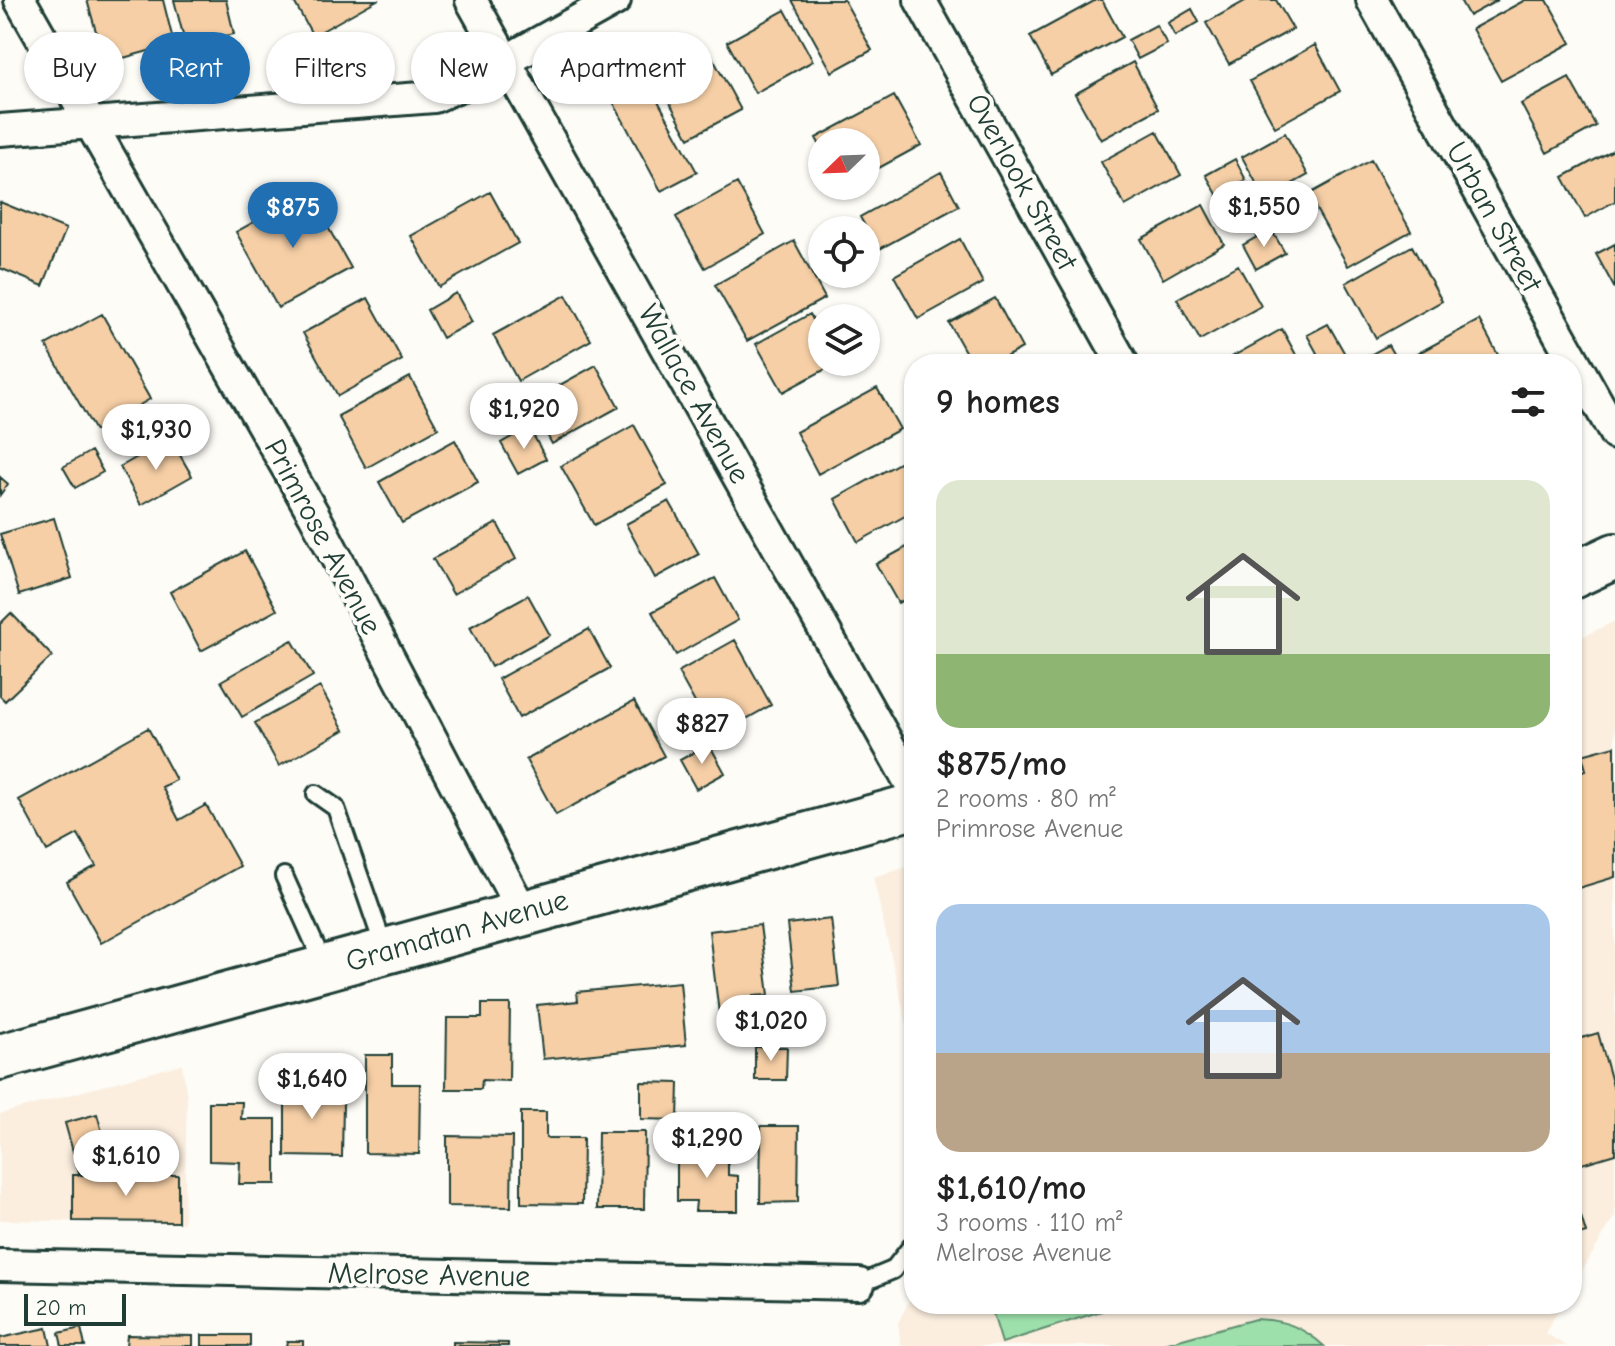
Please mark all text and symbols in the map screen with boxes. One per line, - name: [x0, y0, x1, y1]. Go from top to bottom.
- chip: Buy: [24, 32, 124, 104]
- chip: Rent: [140, 32, 250, 104]
- chip: Filters: [266, 32, 395, 104]
- chip: New: [411, 32, 516, 104]
- chip: Apartment: [532, 32, 713, 104]
- street label: Overlook Street: [959, 88, 1086, 277]
- north arrow: [808, 128, 880, 200]
- map controls: [808, 128, 880, 376]
- street label: Urban Street: [1438, 136, 1550, 299]
- pin: $1,550: [1199, 181, 1329, 249]
- pin: $875: [246, 182, 340, 250]
- text: $1,550: [1227, 192, 1301, 222]
- text: $875: [266, 193, 320, 223]
- button: locate: [808, 216, 880, 288]
- street label: Wallace Avenue: [630, 299, 758, 489]
- button: layers: [808, 304, 880, 376]
- icon: filters: [1506, 380, 1550, 424]
- text: 9 homes: [936, 382, 1060, 422]
- pin: $1,920: [459, 383, 589, 451]
- text: $1,920: [488, 394, 560, 424]
- pin: $1,930: [91, 404, 221, 472]
- text: $1,930: [120, 415, 192, 445]
- street label: Primrose Avenue: [257, 433, 389, 641]
- icon: home: [1171, 532, 1315, 676]
- pin: $827: [655, 698, 749, 766]
- text: $827: [675, 709, 729, 739]
- text: $875/mo: [936, 744, 1067, 784]
- text: 2 rooms · 80 m²: [936, 784, 1116, 814]
- text: Primrose Avenue: [936, 814, 1123, 844]
- street label: Gramatan Avenue: [342, 883, 572, 979]
- icon: home: [1171, 956, 1315, 1100]
- pin: $1,020: [706, 995, 836, 1063]
- text: $1,020: [734, 1006, 808, 1036]
- pin: $1,640: [247, 1053, 377, 1121]
- text: $1,640: [276, 1064, 348, 1094]
- pin: $1,290: [642, 1112, 772, 1180]
- text: $1,290: [671, 1123, 743, 1153]
- pin: $1,610: [61, 1130, 191, 1198]
- text: $1,610: [91, 1141, 161, 1171]
- text: $1,610/mo: [936, 1168, 1086, 1208]
- text: 3 rooms · 110 m²: [936, 1208, 1123, 1238]
- text: Melrose Avenue: [936, 1238, 1112, 1268]
- street label: Melrose Avenue: [327, 1256, 531, 1294]
- scale bar: [24, 1290, 126, 1326]
- text: 20 m: [36, 1295, 86, 1321]

